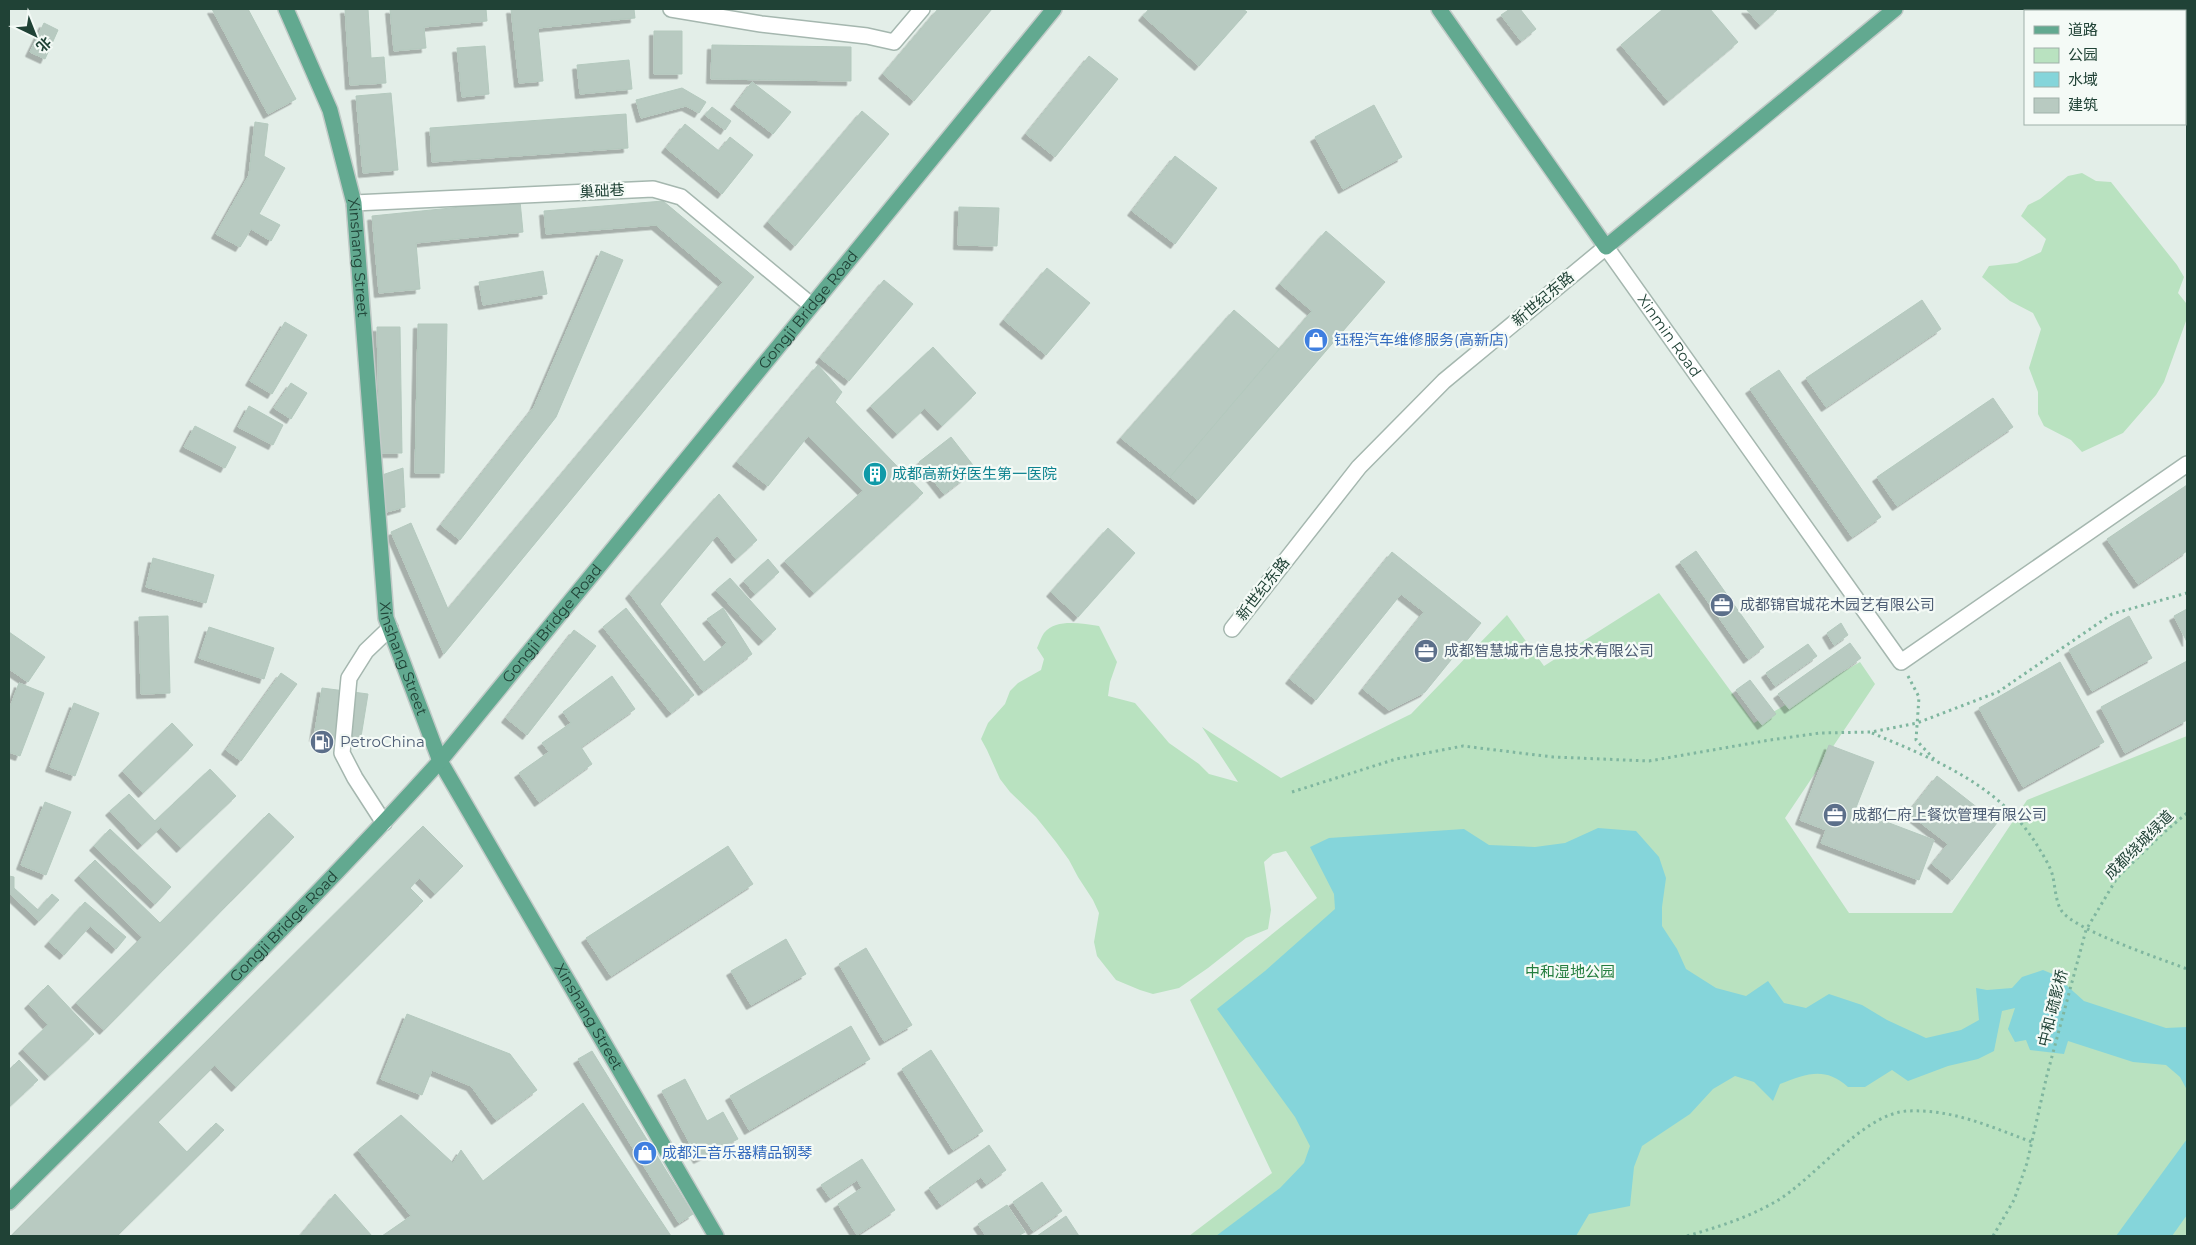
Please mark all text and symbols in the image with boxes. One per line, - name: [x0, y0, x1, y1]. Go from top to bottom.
- north arrow: [10, 10, 60, 60]
- legend: [2024, 10, 2186, 125]
- text: 道路: [2068, 20, 2098, 39]
- text: 北: [33, 33, 55, 56]
- text: 公园: [2068, 45, 2098, 64]
- text: 水域: [2068, 70, 2098, 89]
- text: 建筑: [2068, 95, 2098, 114]
- street label: 巢础巷: [579, 180, 625, 201]
- street label: Xinshang Street: [344, 195, 373, 318]
- street label: Gongji Bridge Road: [754, 247, 862, 373]
- street label: 新世纪东路: [1508, 267, 1578, 330]
- street label: Xinmin Road: [1634, 290, 1705, 381]
- shop icon: 钰程汽车维修服务(高新店): [1303, 327, 1329, 353]
- place label: 钰程汽车维修服务(高新店): [1334, 330, 1509, 349]
- building icon: 成都高新好医生第一医院: [862, 461, 888, 487]
- place label: 成都高新好医生第一医院: [892, 464, 1057, 483]
- street label: 新世纪东路: [1232, 553, 1293, 624]
- street label: Gongji Bridge Road: [498, 560, 606, 687]
- office icon: 成都锦官城花木园艺有限公司: [1709, 592, 1735, 618]
- place label: 成都锦官城花木园艺有限公司: [1740, 595, 1935, 614]
- street label: Xinshang Street: [376, 601, 432, 718]
- office icon: 成都智慧城市信息技术有限公司: [1413, 638, 1439, 664]
- place label: 成都智慧城市信息技术有限公司: [1444, 641, 1654, 660]
- fuel station icon: PetroChina: [309, 729, 335, 755]
- place label: PetroChina: [340, 732, 425, 751]
- office icon: 成都仁府上餐饮管理有限公司: [1822, 802, 1848, 828]
- place label: 成都仁府上餐饮管理有限公司: [1852, 805, 2047, 824]
- street label: 成都绕城绿道: [2100, 806, 2177, 883]
- street label: Gongji Bridge Road: [225, 867, 342, 986]
- street label: Xinshang Street: [551, 960, 627, 1073]
- park label: 中和湿地公园: [1525, 962, 1615, 981]
- street label: 中和·疏影桥: [2034, 967, 2071, 1048]
- shop icon: 成都汇音乐器精品钢琴: [632, 1140, 658, 1166]
- place label: 成都汇音乐器精品钢琴: [662, 1143, 812, 1162]

